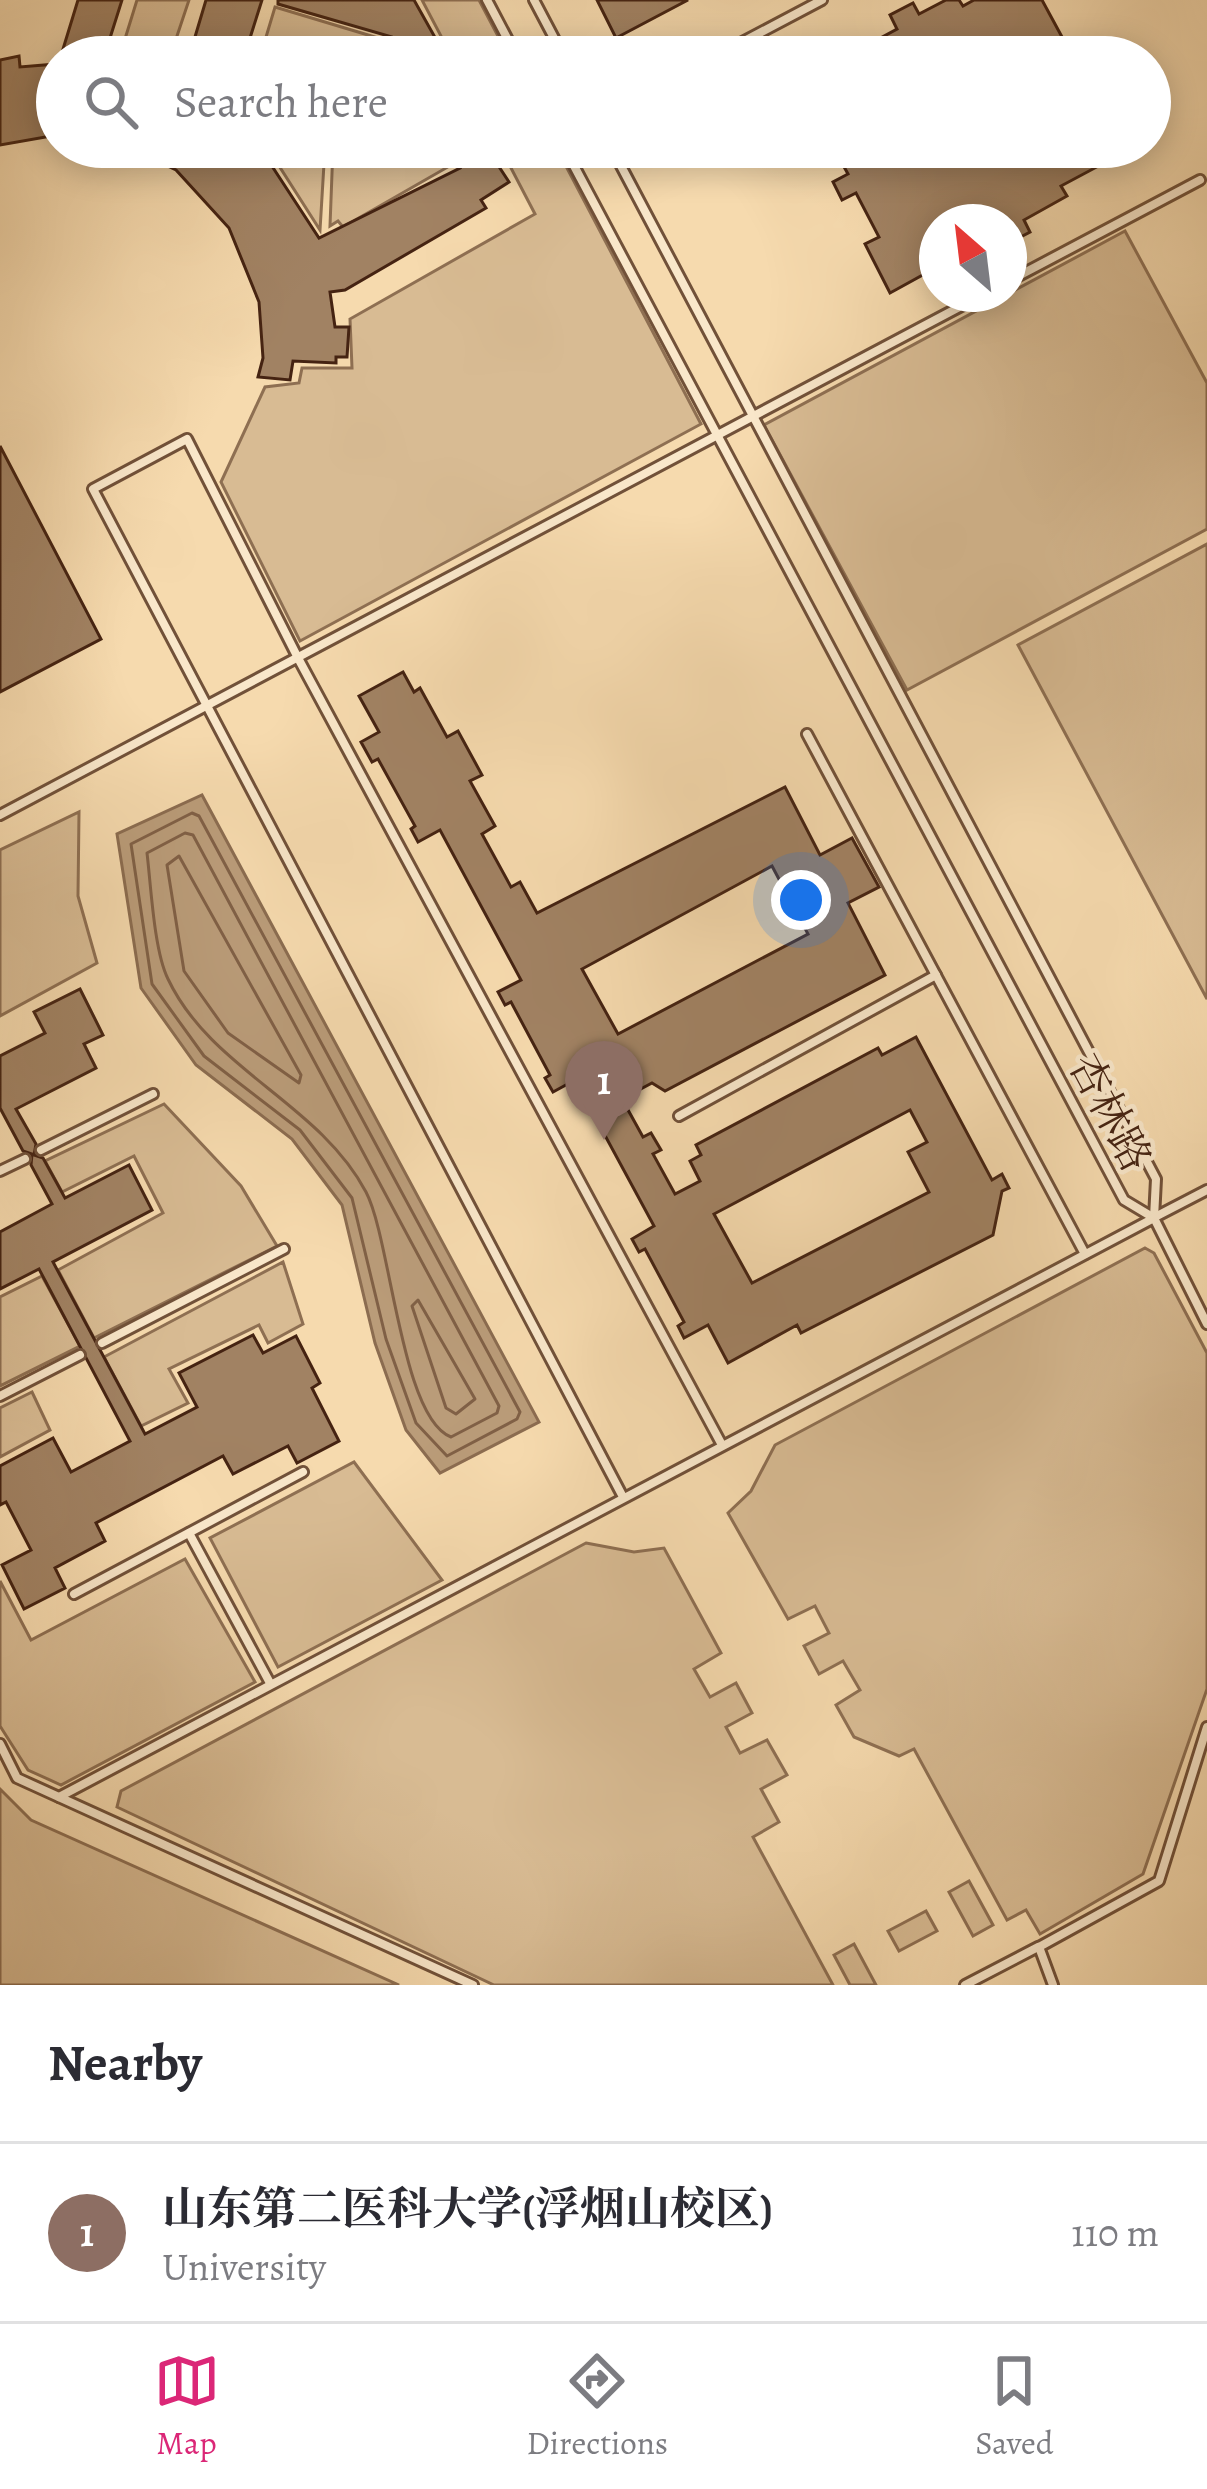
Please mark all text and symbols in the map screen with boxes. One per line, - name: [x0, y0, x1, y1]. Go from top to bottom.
- search box: [36, 36, 1171, 168]
- icon: search: [78, 69, 144, 135]
- text: Search here: [174, 71, 388, 133]
- north arrow: [919, 204, 1027, 312]
- your location: [771, 870, 831, 930]
- pin: 1: [565, 1041, 643, 1140]
- street label: 杏林路: [1056, 1043, 1165, 1181]
- text: Nearby: [48, 2028, 202, 2098]
- text: 山东第二医科大学(浮烟山校区): [162, 2178, 773, 2240]
- text: 1: [80, 2206, 94, 2259]
- text: 110 m: [1071, 2206, 1159, 2259]
- text: University: [162, 2240, 326, 2293]
- tab: Map: [154, 2348, 220, 2465]
- tab: Directions: [527, 2348, 668, 2465]
- tab: Saved: [975, 2348, 1053, 2465]

